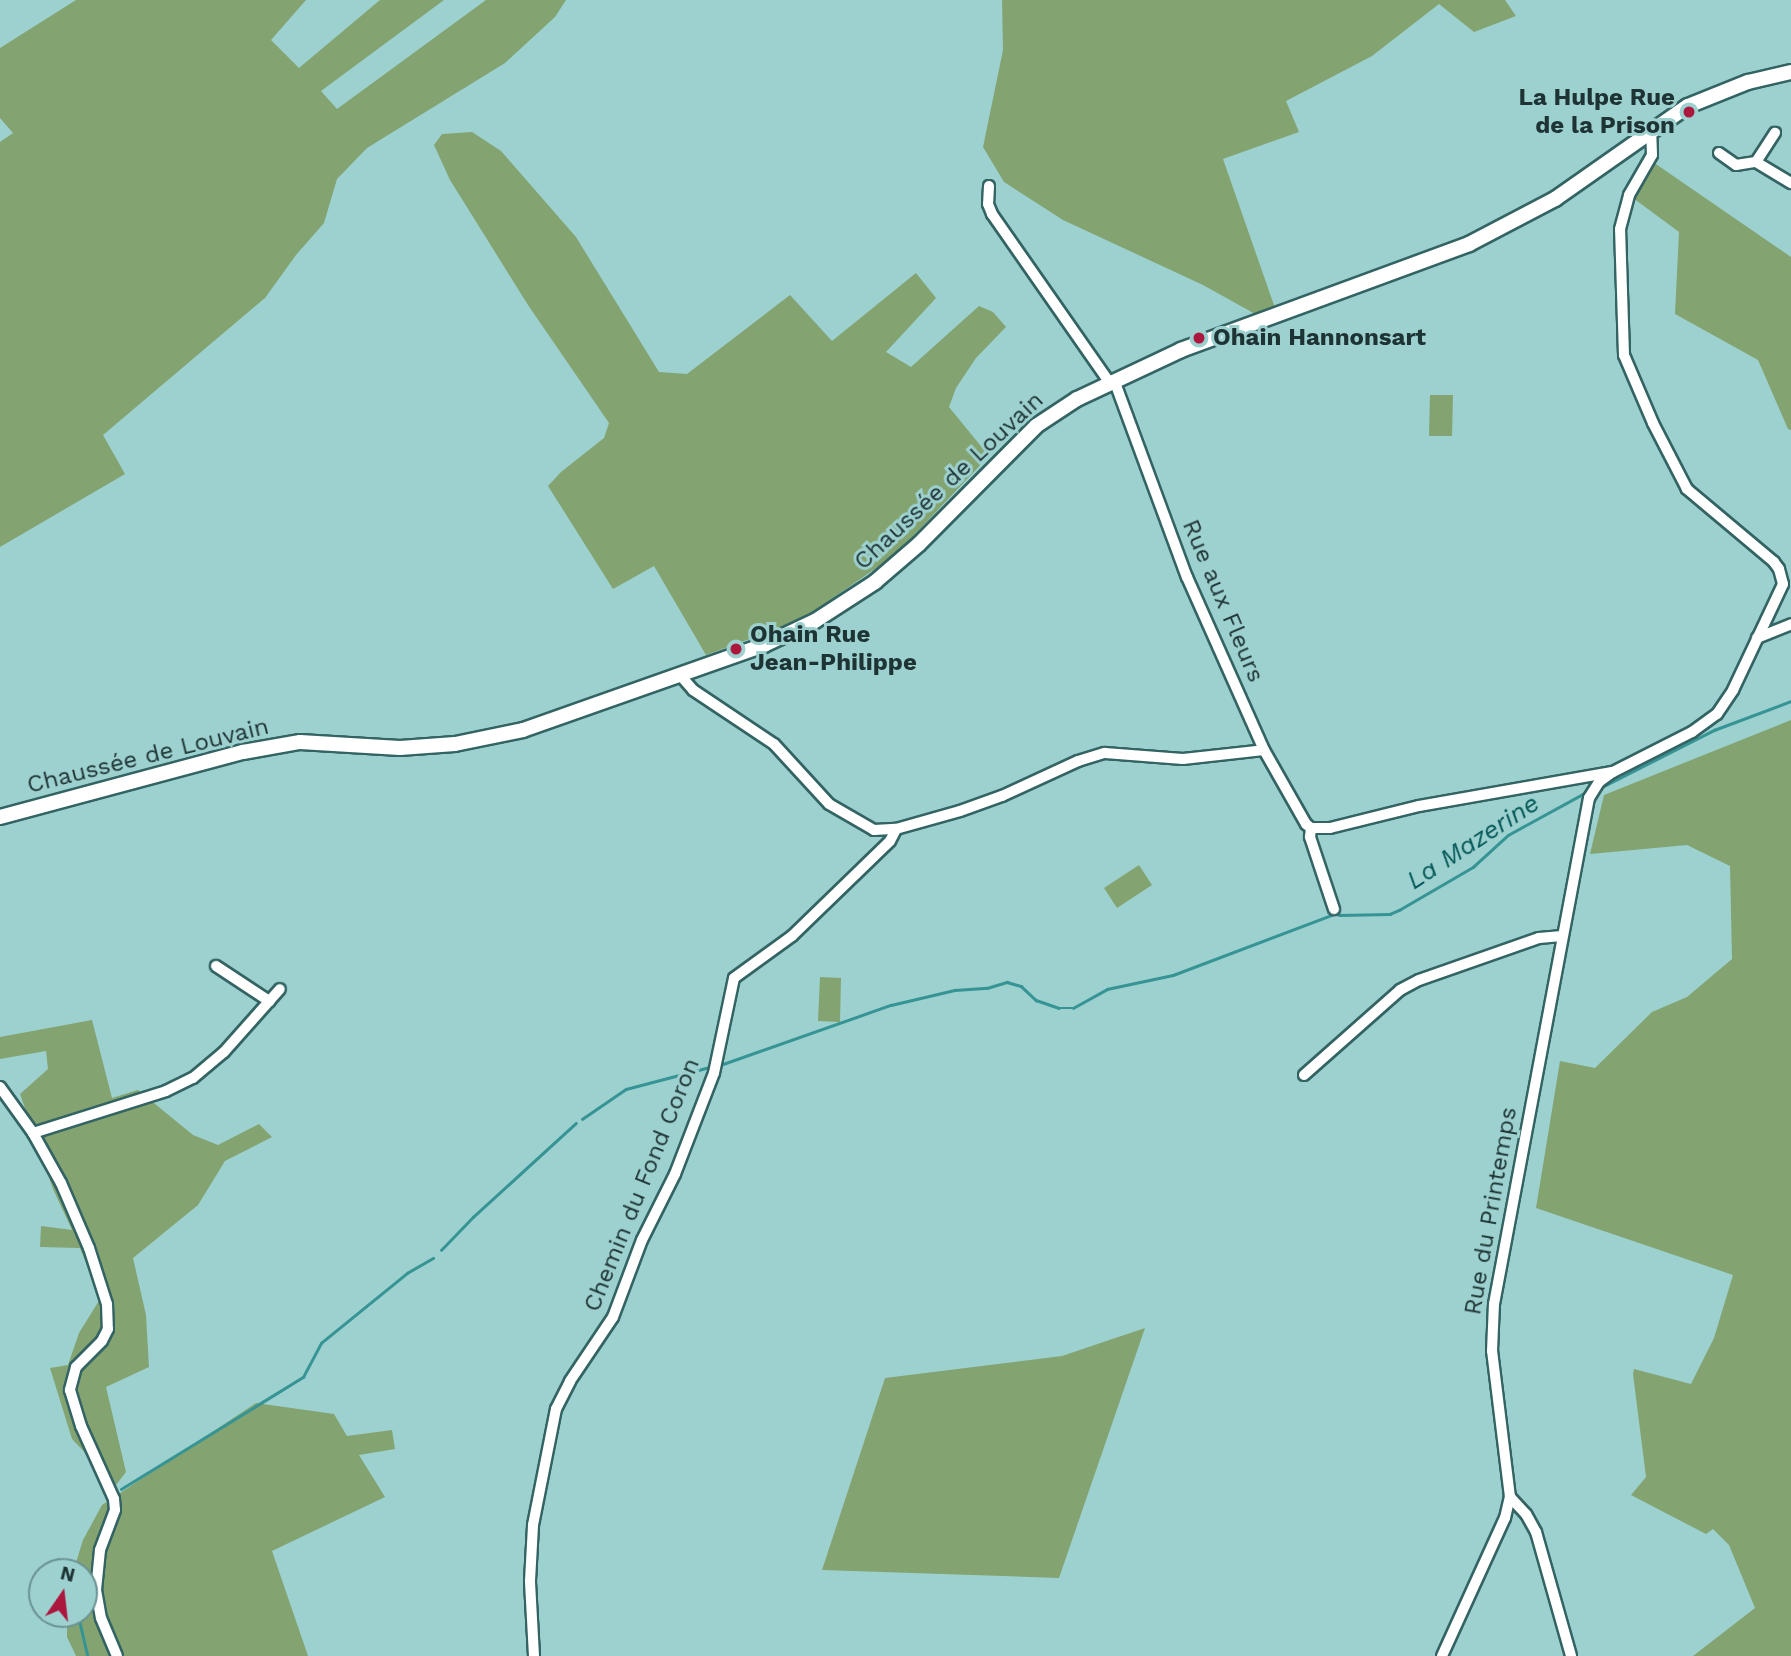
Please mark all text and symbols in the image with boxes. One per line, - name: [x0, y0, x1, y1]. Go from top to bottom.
- place label: La Hulpe Rue de la Prison: [1518, 84, 1675, 140]
- marker: La Hulpe Rue de la Prison: [1681, 104, 1697, 120]
- place label: Ohain Hannonsart: [1213, 324, 1426, 352]
- marker: Ohain Hannonsart: [1191, 330, 1207, 346]
- street label: Chaussée de Louvain: [848, 386, 1050, 576]
- street label: Rue aux Fleurs: [1176, 515, 1270, 687]
- place label: Ohain Rue Jean-Philippe: [750, 621, 917, 677]
- marker: Ohain Rue Jean-Philippe: [728, 641, 744, 657]
- street label: Chaussée de Louvain: [24, 712, 272, 800]
- water label: La Mazerine: [1401, 788, 1545, 896]
- street label: Chemin du Fond Coron: [578, 1054, 706, 1316]
- street label: Rue du Printemps: [1459, 1105, 1523, 1317]
- north arrow: [28, 1558, 98, 1628]
- text: N: [58, 1561, 77, 1587]

